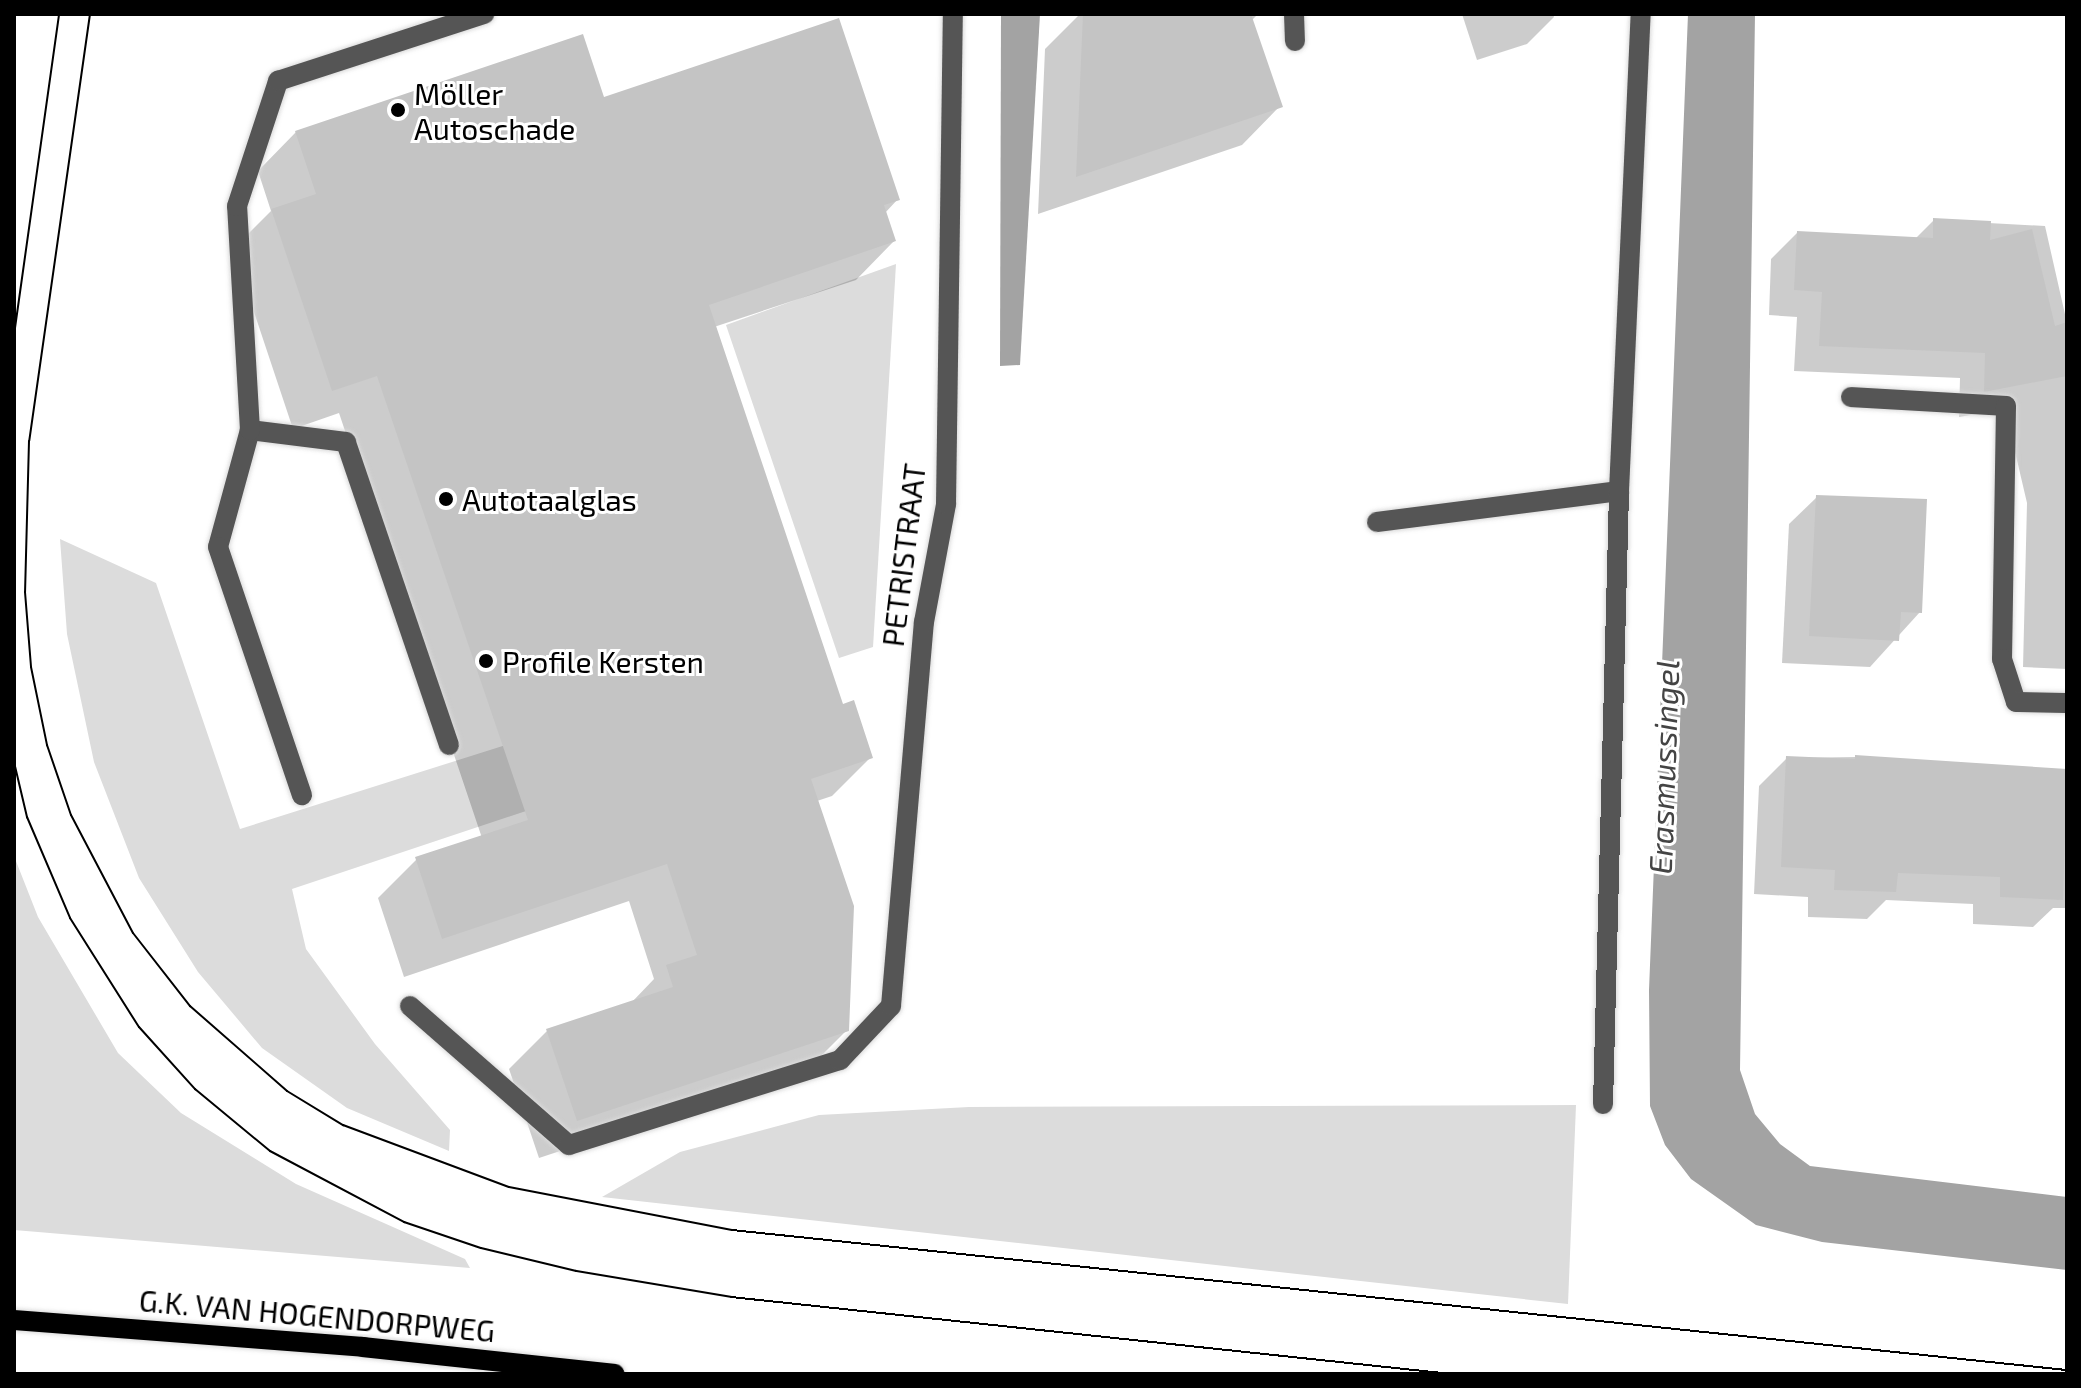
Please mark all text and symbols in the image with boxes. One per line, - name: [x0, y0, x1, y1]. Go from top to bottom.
- place label: Möller Autoschade: [414, 75, 575, 146]
- marker: Möller Autoschade: [389, 101, 407, 119]
- street label: PETRISTRAAT: [874, 461, 932, 649]
- place label: Autotaalglas: [462, 481, 637, 517]
- marker: Autotaalglas: [437, 490, 455, 508]
- place label: Profile Kersten: [502, 643, 704, 679]
- marker: Profile Kersten: [477, 652, 495, 670]
- water label: Erasmussingel: [1640, 659, 1686, 875]
- street label: G.K. VAN HOGENDORPWEG: [137, 1281, 497, 1349]

